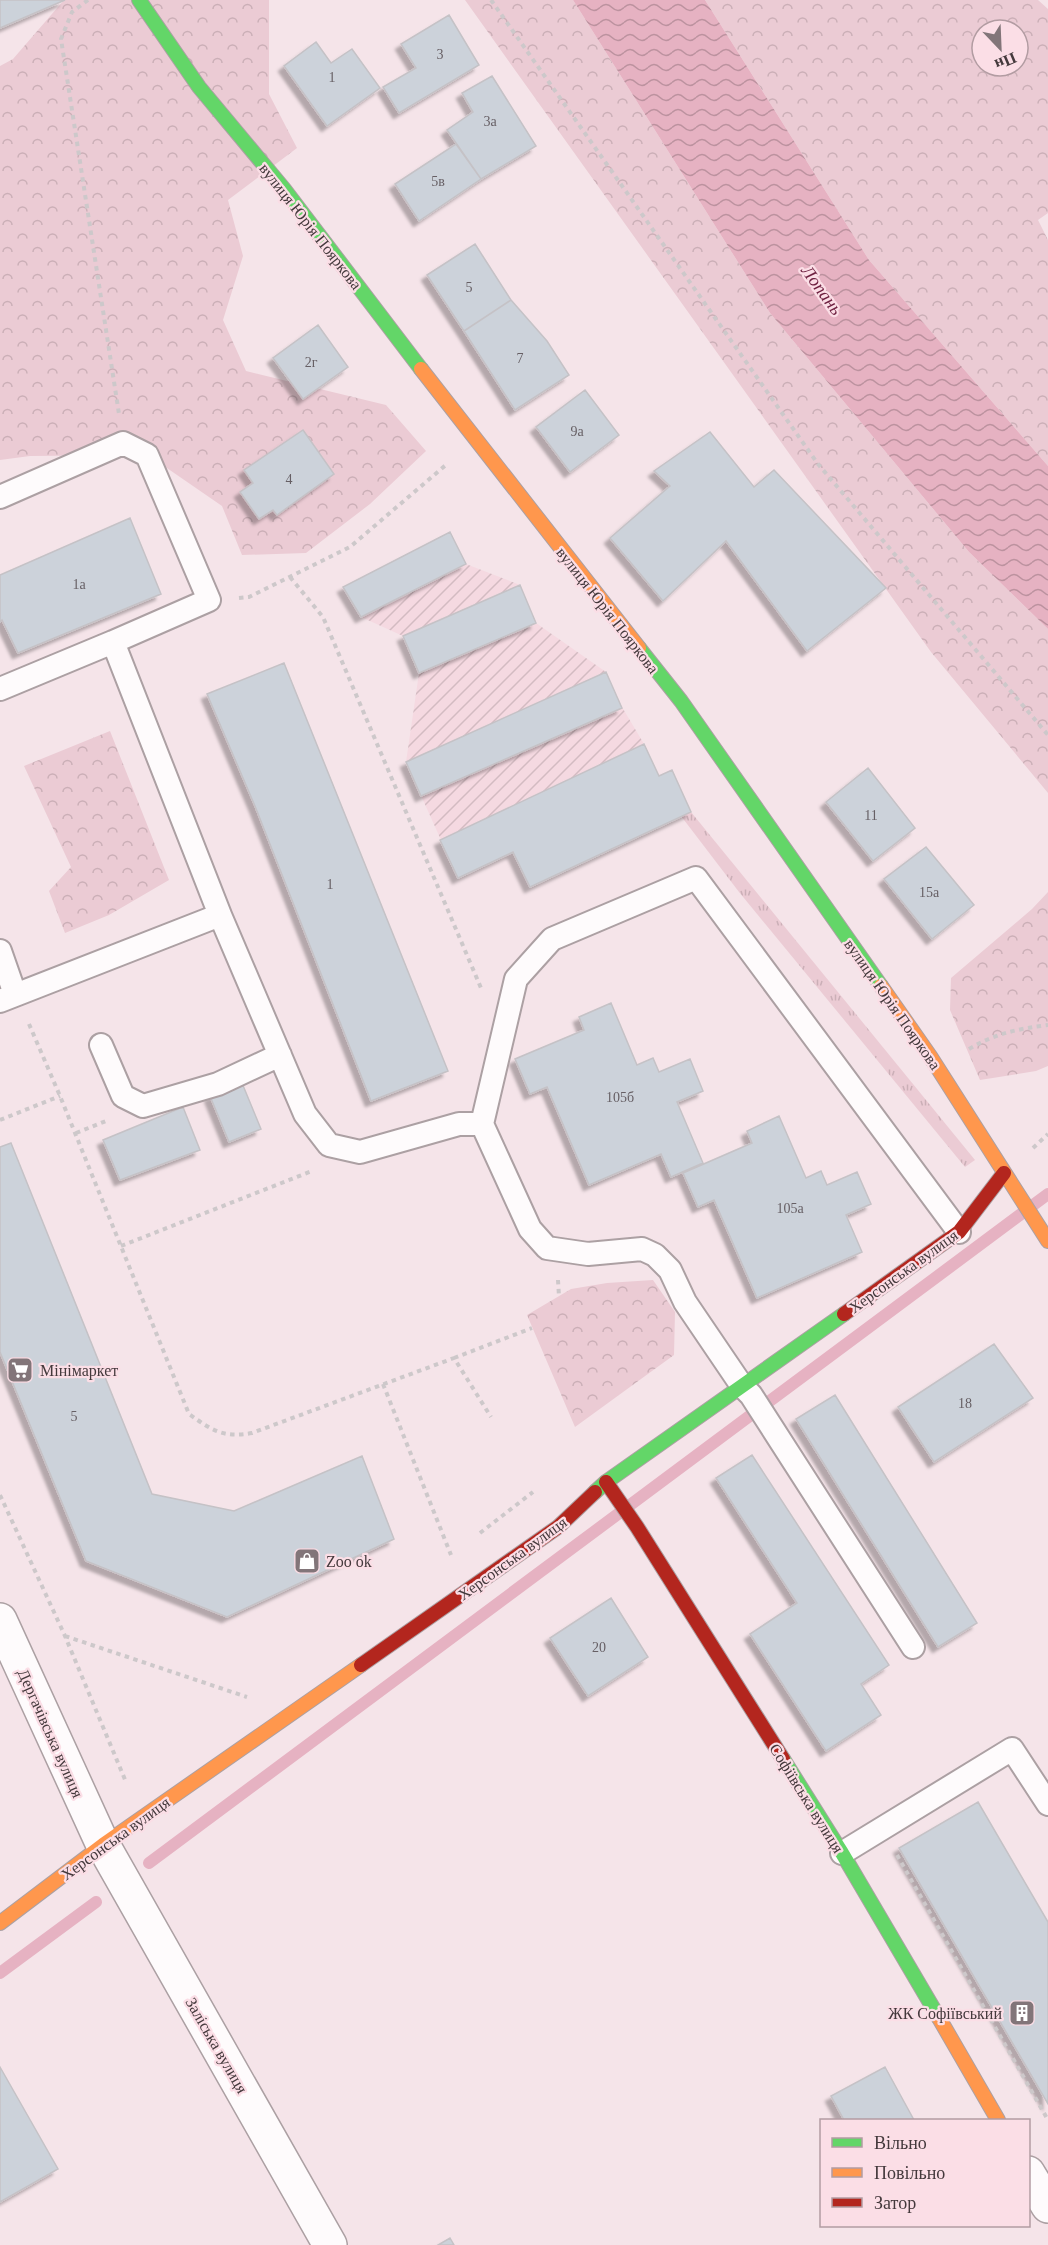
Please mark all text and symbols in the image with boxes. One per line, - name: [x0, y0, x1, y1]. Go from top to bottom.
- north arrow: [970, 18, 1030, 78]
- house number: 3: [437, 47, 444, 62]
- text: Пн: [992, 49, 1019, 73]
- house number: 1: [329, 70, 336, 85]
- house number: 3а: [483, 114, 497, 129]
- street label: вулиця Юрія Пояркова: [255, 160, 365, 293]
- house number: 5в: [431, 174, 445, 189]
- water label: Лопань: [797, 261, 847, 319]
- house number: 5: [466, 280, 473, 295]
- house number: 7: [517, 351, 524, 366]
- house number: 2г: [305, 355, 318, 370]
- house number: 9а: [570, 424, 584, 439]
- house number: 4: [286, 472, 293, 487]
- street label: вулиця Юрія Пояркова: [552, 544, 662, 677]
- house number: 1а: [72, 577, 86, 592]
- house number: 11: [864, 808, 878, 823]
- house number: 1: [327, 877, 334, 892]
- house number: 15а: [919, 885, 940, 900]
- street label: вулиця Юрія Пояркова: [840, 936, 944, 1073]
- house number: 105б: [606, 1090, 634, 1105]
- house number: 105а: [776, 1201, 804, 1216]
- street label: Херсонська вулиця: [846, 1226, 962, 1317]
- supermarket icon: Мінімаркет: [5, 1355, 35, 1385]
- place label: Мінімаркет: [40, 1362, 118, 1380]
- house number: 18: [958, 1396, 972, 1411]
- house number: 5: [71, 1409, 78, 1424]
- street label: Херсонська вулиця: [455, 1513, 571, 1604]
- shop icon: Zoo ok: [292, 1546, 322, 1576]
- place label: Zoo ok: [326, 1553, 372, 1570]
- house number: 20: [592, 1640, 606, 1655]
- street label: Дергачівська вулиця: [14, 1666, 87, 1801]
- street label: Софіївська вулиця: [765, 1741, 847, 1857]
- street label: Херсонська вулиця: [58, 1793, 174, 1884]
- street label: Заліська вулиця: [181, 1994, 251, 2097]
- building icon: ЖК Софіївський: [1007, 1998, 1037, 2028]
- place label: ЖК Софіївський: [888, 2005, 1002, 2023]
- legend: [820, 2119, 1030, 2227]
- text: Вільно: [874, 2133, 927, 2153]
- text: Повільно: [874, 2163, 945, 2183]
- text: Затор: [874, 2193, 916, 2213]

